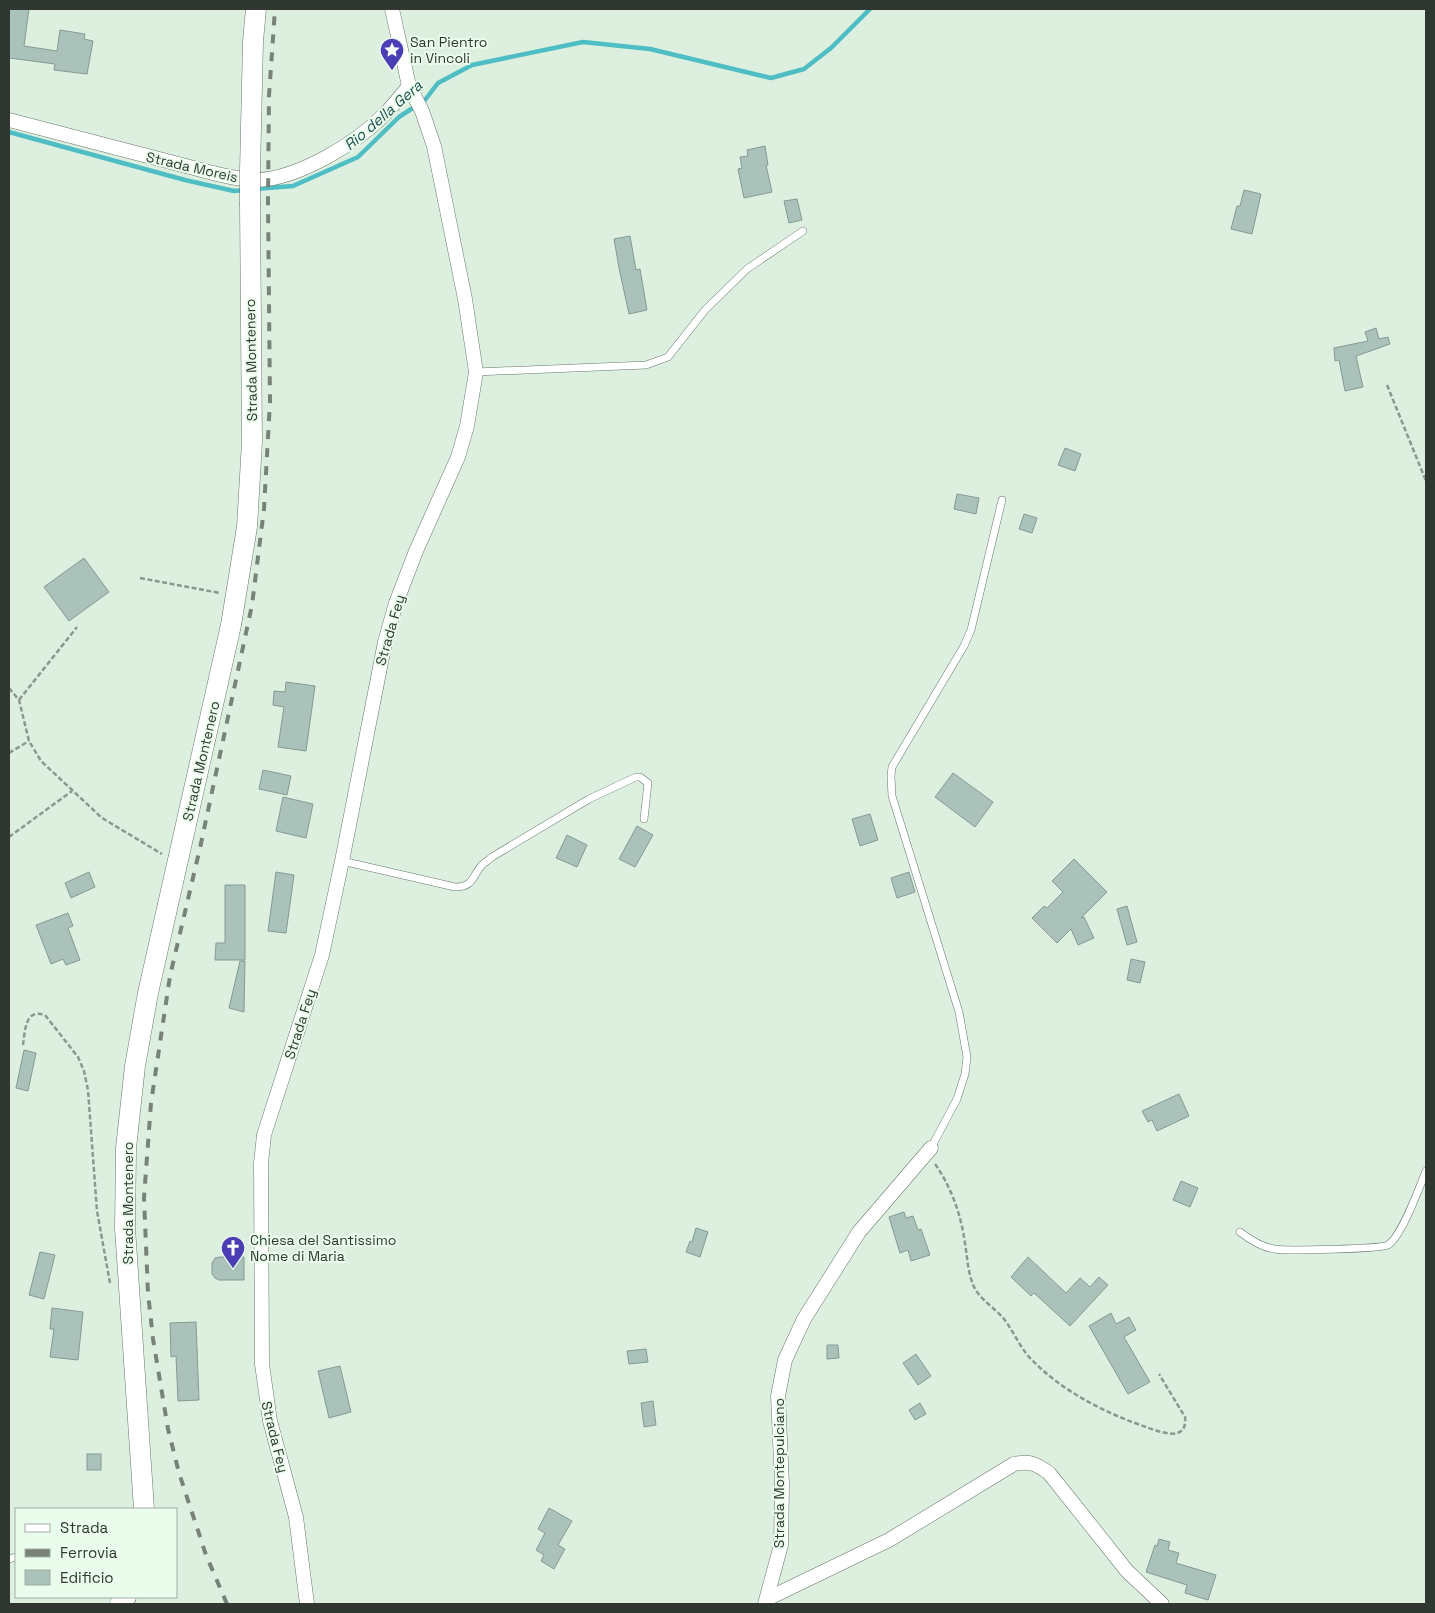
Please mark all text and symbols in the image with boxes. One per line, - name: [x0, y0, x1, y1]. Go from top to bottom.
- place label: San Pientro in Vincoli: [410, 33, 487, 67]
- place icon: San Pientro in Vincoli: [379, 37, 405, 71]
- water label: Rio della Gera: [340, 76, 426, 154]
- street label: Strada Moreis: [144, 148, 240, 186]
- street label: Strada Montenero: [241, 298, 261, 422]
- street label: Strada Fey: [371, 592, 409, 668]
- street label: Strada Montenero: [178, 699, 224, 823]
- street label: Strada Fey: [280, 987, 320, 1061]
- street label: Strada Montenero: [119, 1142, 137, 1264]
- place label: Chiesa del Santissimo Nome di Maria: [250, 1231, 396, 1265]
- church icon: Chiesa del Santissimo Nome di Maria: [220, 1235, 246, 1269]
- street label: Strada Montepulciano: [770, 1398, 788, 1548]
- street label: Strada Fey: [257, 1399, 293, 1475]
- legend: [15, 1508, 178, 1598]
- text: Strada: [60, 1518, 109, 1537]
- text: Ferrovia: [60, 1543, 118, 1562]
- text: Edificio: [60, 1568, 114, 1587]

